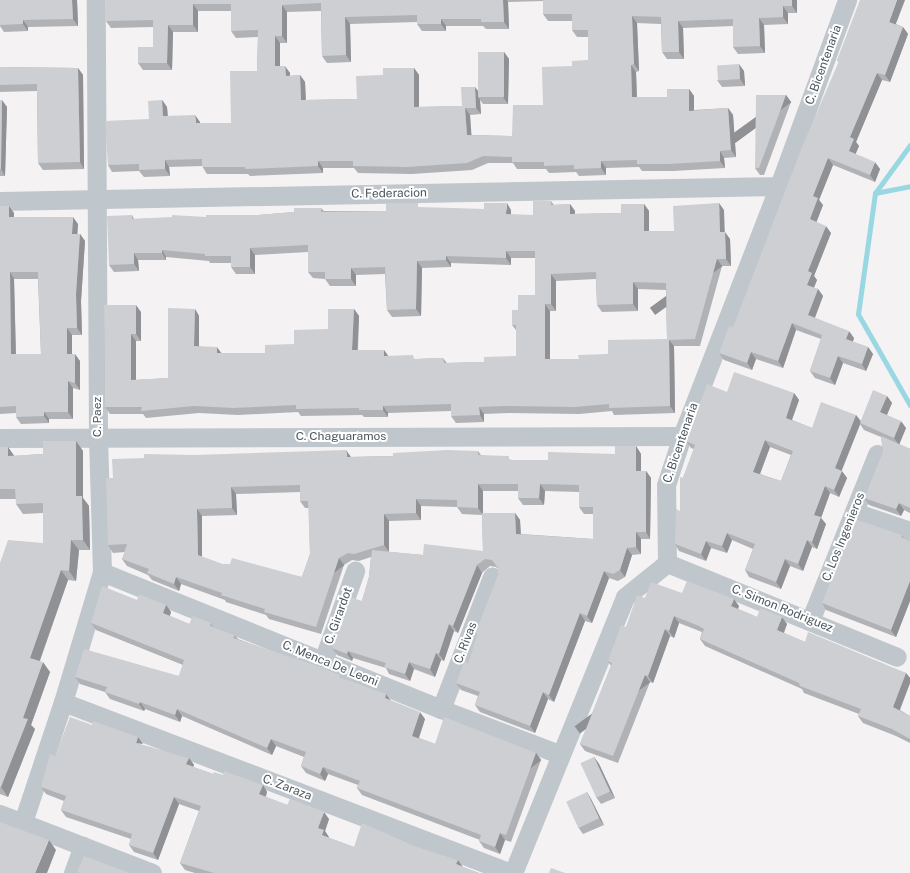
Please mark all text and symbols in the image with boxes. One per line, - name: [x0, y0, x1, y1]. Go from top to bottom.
- street label: C. Bicentenaria: [803, 23, 845, 107]
- street label: C. Federacion: [351, 186, 427, 202]
- street label: C. Paez: [91, 397, 105, 437]
- street label: C. Bicentenaria: [661, 401, 701, 485]
- street label: C. Chaguaramos: [296, 430, 386, 444]
- street label: C. Los Ingenieros: [820, 490, 868, 584]
- street label: C. Simon Rodriguez: [729, 582, 835, 636]
- street label: C. Girardot: [322, 585, 356, 647]
- street label: C. Rivas: [452, 620, 480, 666]
- street label: C. Menca De Leoni: [280, 638, 380, 690]
- street label: C. Zaraza: [260, 772, 314, 804]

